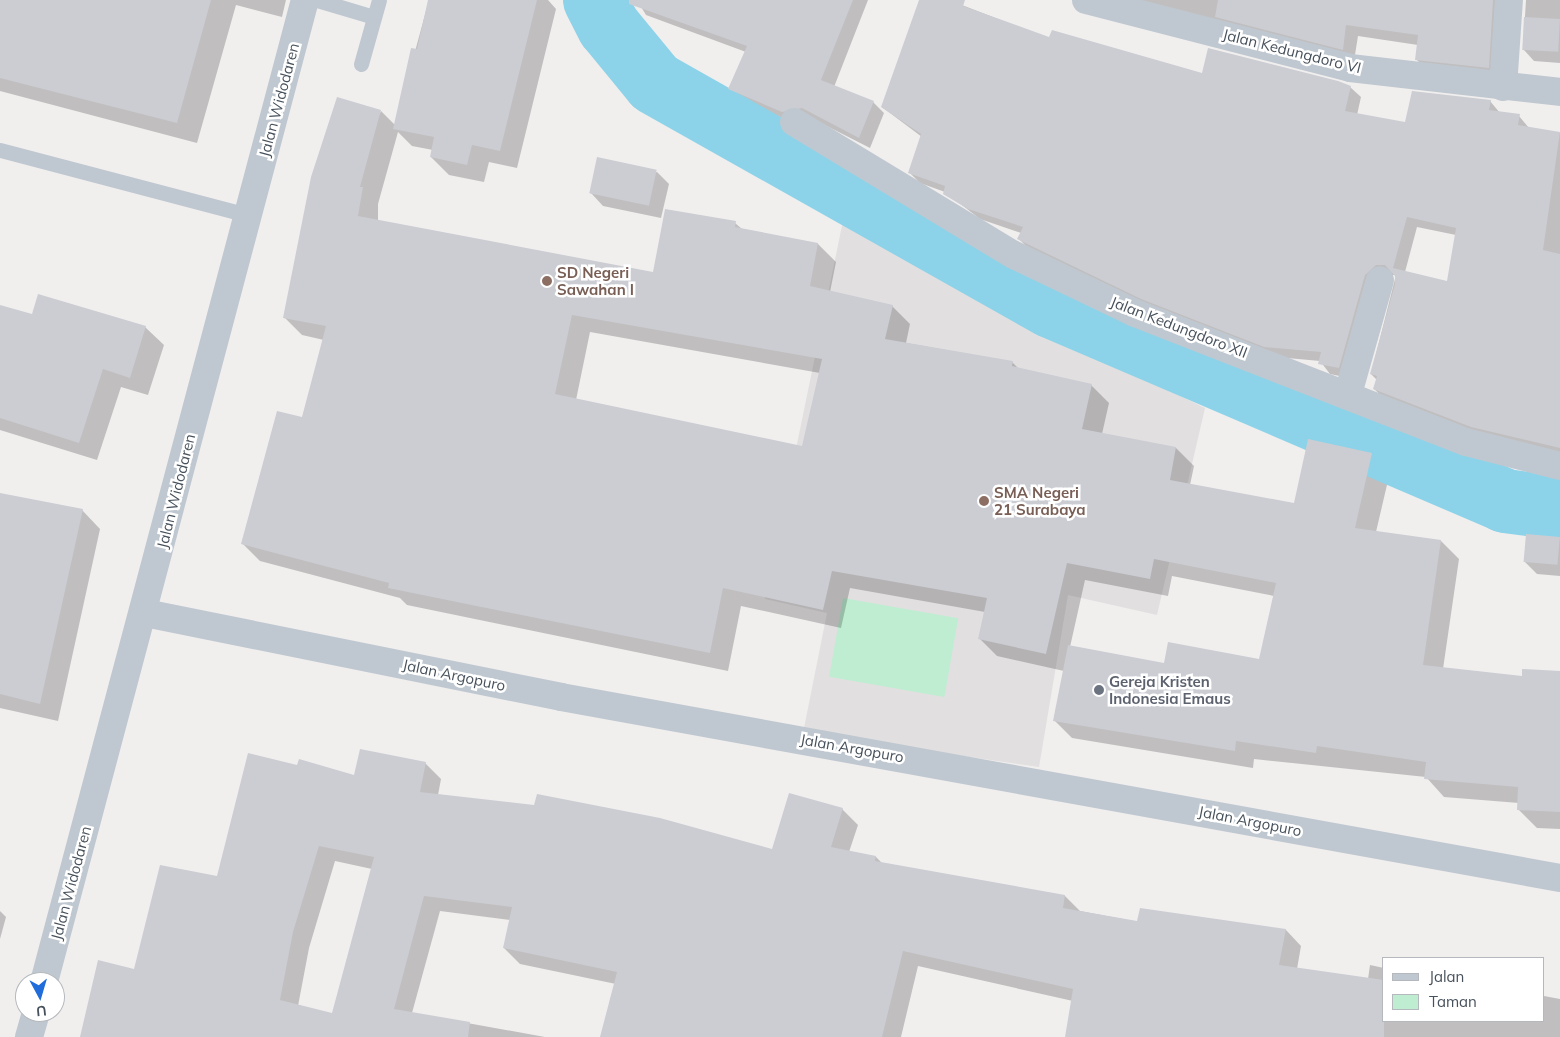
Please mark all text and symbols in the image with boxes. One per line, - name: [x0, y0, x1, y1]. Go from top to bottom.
- street label: Jalan Kedungdoro VI: [1221, 25, 1363, 77]
- street label: Jalan Widodaren: [255, 41, 303, 159]
- place label: SD Negeri Sawahan I: [557, 263, 634, 298]
- marker: SD Negeri Sawahan I: [541, 275, 553, 287]
- street label: Jalan Kedungdoro XII: [1108, 293, 1250, 361]
- street label: Jalan Widodaren: [153, 432, 199, 550]
- place label: SMA Negeri 21 Surabaya: [994, 483, 1086, 518]
- marker: SMA Negeri 21 Surabaya: [978, 495, 990, 507]
- street label: Jalan Argopuro: [401, 655, 507, 695]
- place label: Gereja Kristen Indonesia Emaus: [1109, 672, 1231, 707]
- marker: Gereja Kristen Indonesia Emaus: [1093, 684, 1105, 696]
- street label: Jalan Argopuro: [799, 730, 905, 766]
- street label: Jalan Argopuro: [1197, 802, 1303, 840]
- street label: Jalan Widodaren: [47, 824, 95, 942]
- legend: [1382, 957, 1545, 1022]
- text: Jalan: [1429, 967, 1464, 986]
- north arrow: [15, 972, 65, 1022]
- text: Taman: [1429, 992, 1477, 1011]
- text: U: [35, 1001, 48, 1020]

